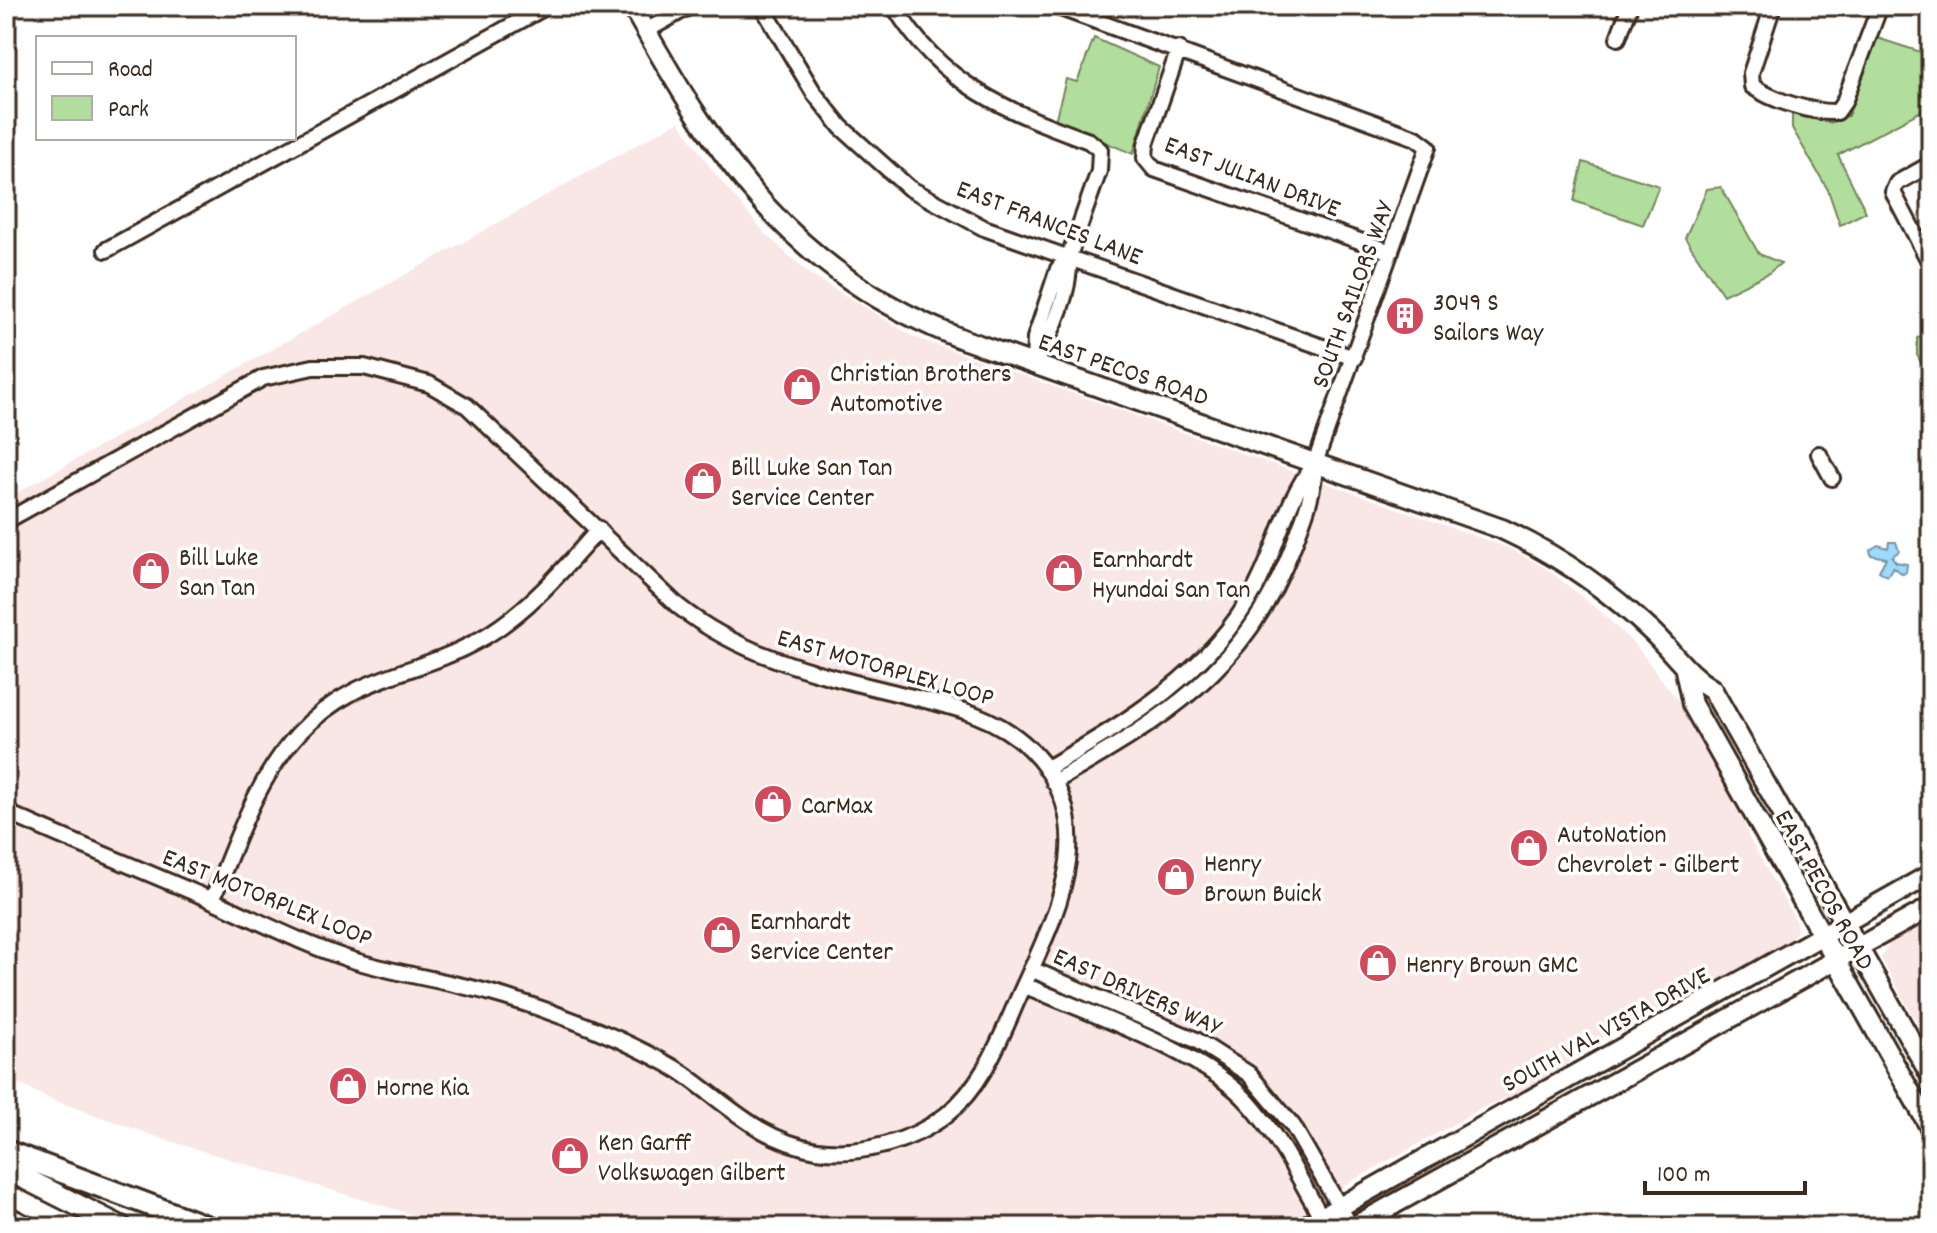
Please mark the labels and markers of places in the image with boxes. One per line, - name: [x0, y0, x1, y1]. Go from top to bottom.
- place label: 3049 S Sailors Way: [1433, 286, 1544, 353]
- building icon: 3049 S Sailors Way: [1384, 295, 1426, 337]
- place label: Christian Brothers Automotive: [830, 357, 1012, 424]
- shop icon: Christian Brothers Automotive: [781, 366, 823, 408]
- place label: Bill Luke San Tan Service Center: [731, 451, 893, 518]
- shop icon: Bill Luke San Tan Service Center: [682, 460, 724, 502]
- place label: Bill Luke San Tan: [179, 541, 258, 608]
- place label: Earnhardt Hyundai San Tan: [1092, 543, 1250, 610]
- shop icon: Bill Luke San Tan: [130, 550, 172, 592]
- shop icon: Earnhardt Hyundai San Tan: [1043, 552, 1085, 594]
- shop icon: CarMax: [752, 783, 794, 825]
- place label: CarMax: [801, 789, 873, 826]
- place label: AutoNation Chevrolet - Gilbert: [1557, 818, 1740, 885]
- shop icon: AutoNation Chevrolet - Gilbert: [1508, 827, 1550, 869]
- place label: Henry Brown Buick: [1204, 847, 1322, 914]
- shop icon: Henry Brown Buick: [1155, 856, 1197, 898]
- place label: Earnhardt Service Center: [750, 905, 893, 972]
- shop icon: Earnhardt Service Center: [701, 914, 743, 956]
- shop icon: Henry Brown GMC: [1357, 942, 1399, 984]
- place label: Henry Brown GMC: [1406, 948, 1579, 985]
- shop icon: Horne Kia: [327, 1065, 369, 1107]
- place label: Horne Kia: [376, 1071, 470, 1108]
- place label: Ken Garff Volkswagen Gilbert: [598, 1126, 786, 1193]
- shop icon: Ken Garff Volkswagen Gilbert: [549, 1135, 591, 1177]

